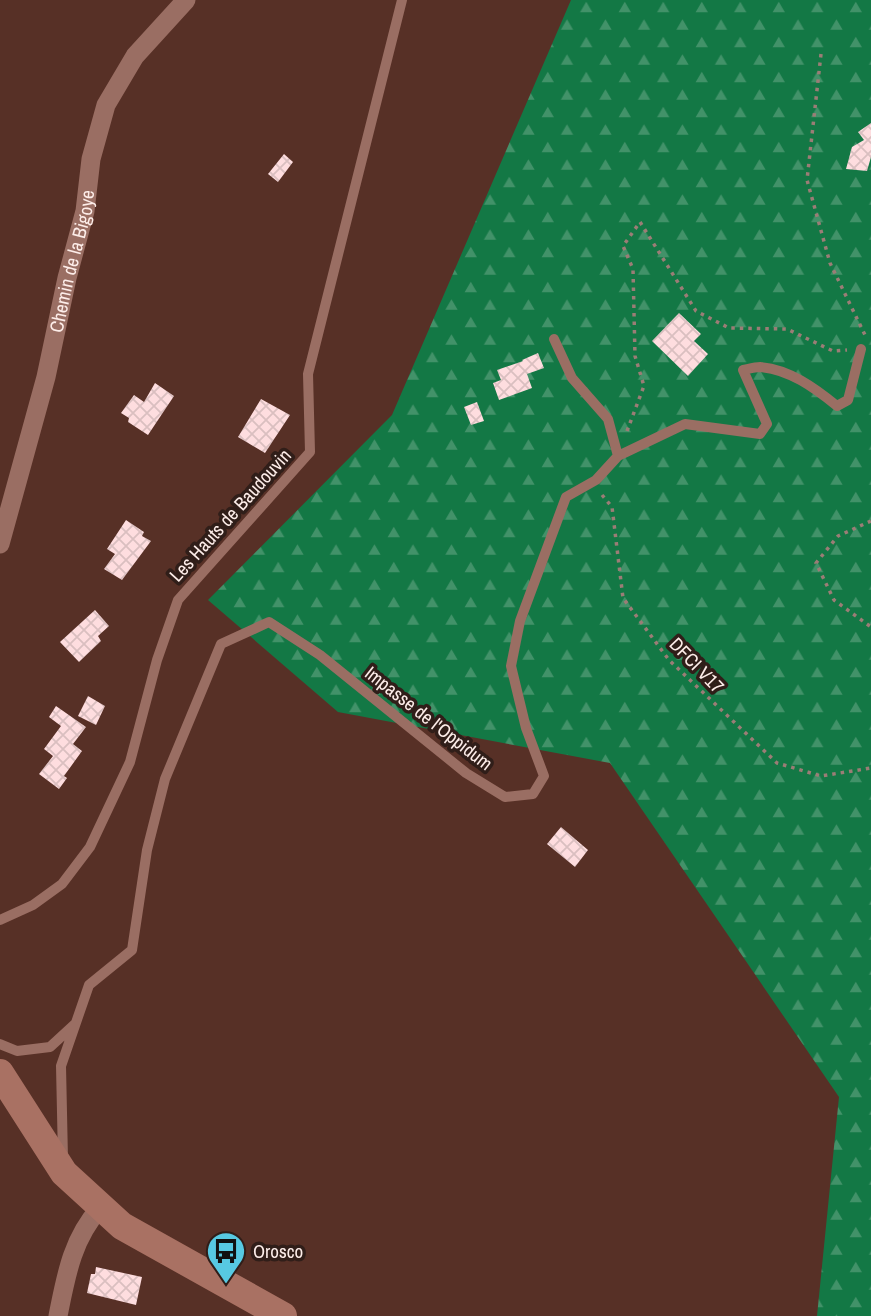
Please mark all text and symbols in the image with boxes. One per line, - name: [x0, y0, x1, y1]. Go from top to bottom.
- street label: Chemin de la Bigoye: [43, 189, 100, 335]
- street label: Les Hauts de Baudouvin: [163, 443, 297, 587]
- street label: DFCI V17: [664, 631, 730, 699]
- street label: Impasse de l'Oppidum: [360, 660, 498, 776]
- bus stop icon: Orosco: [205, 1230, 247, 1285]
- place label: Orosco: [253, 1238, 303, 1264]

